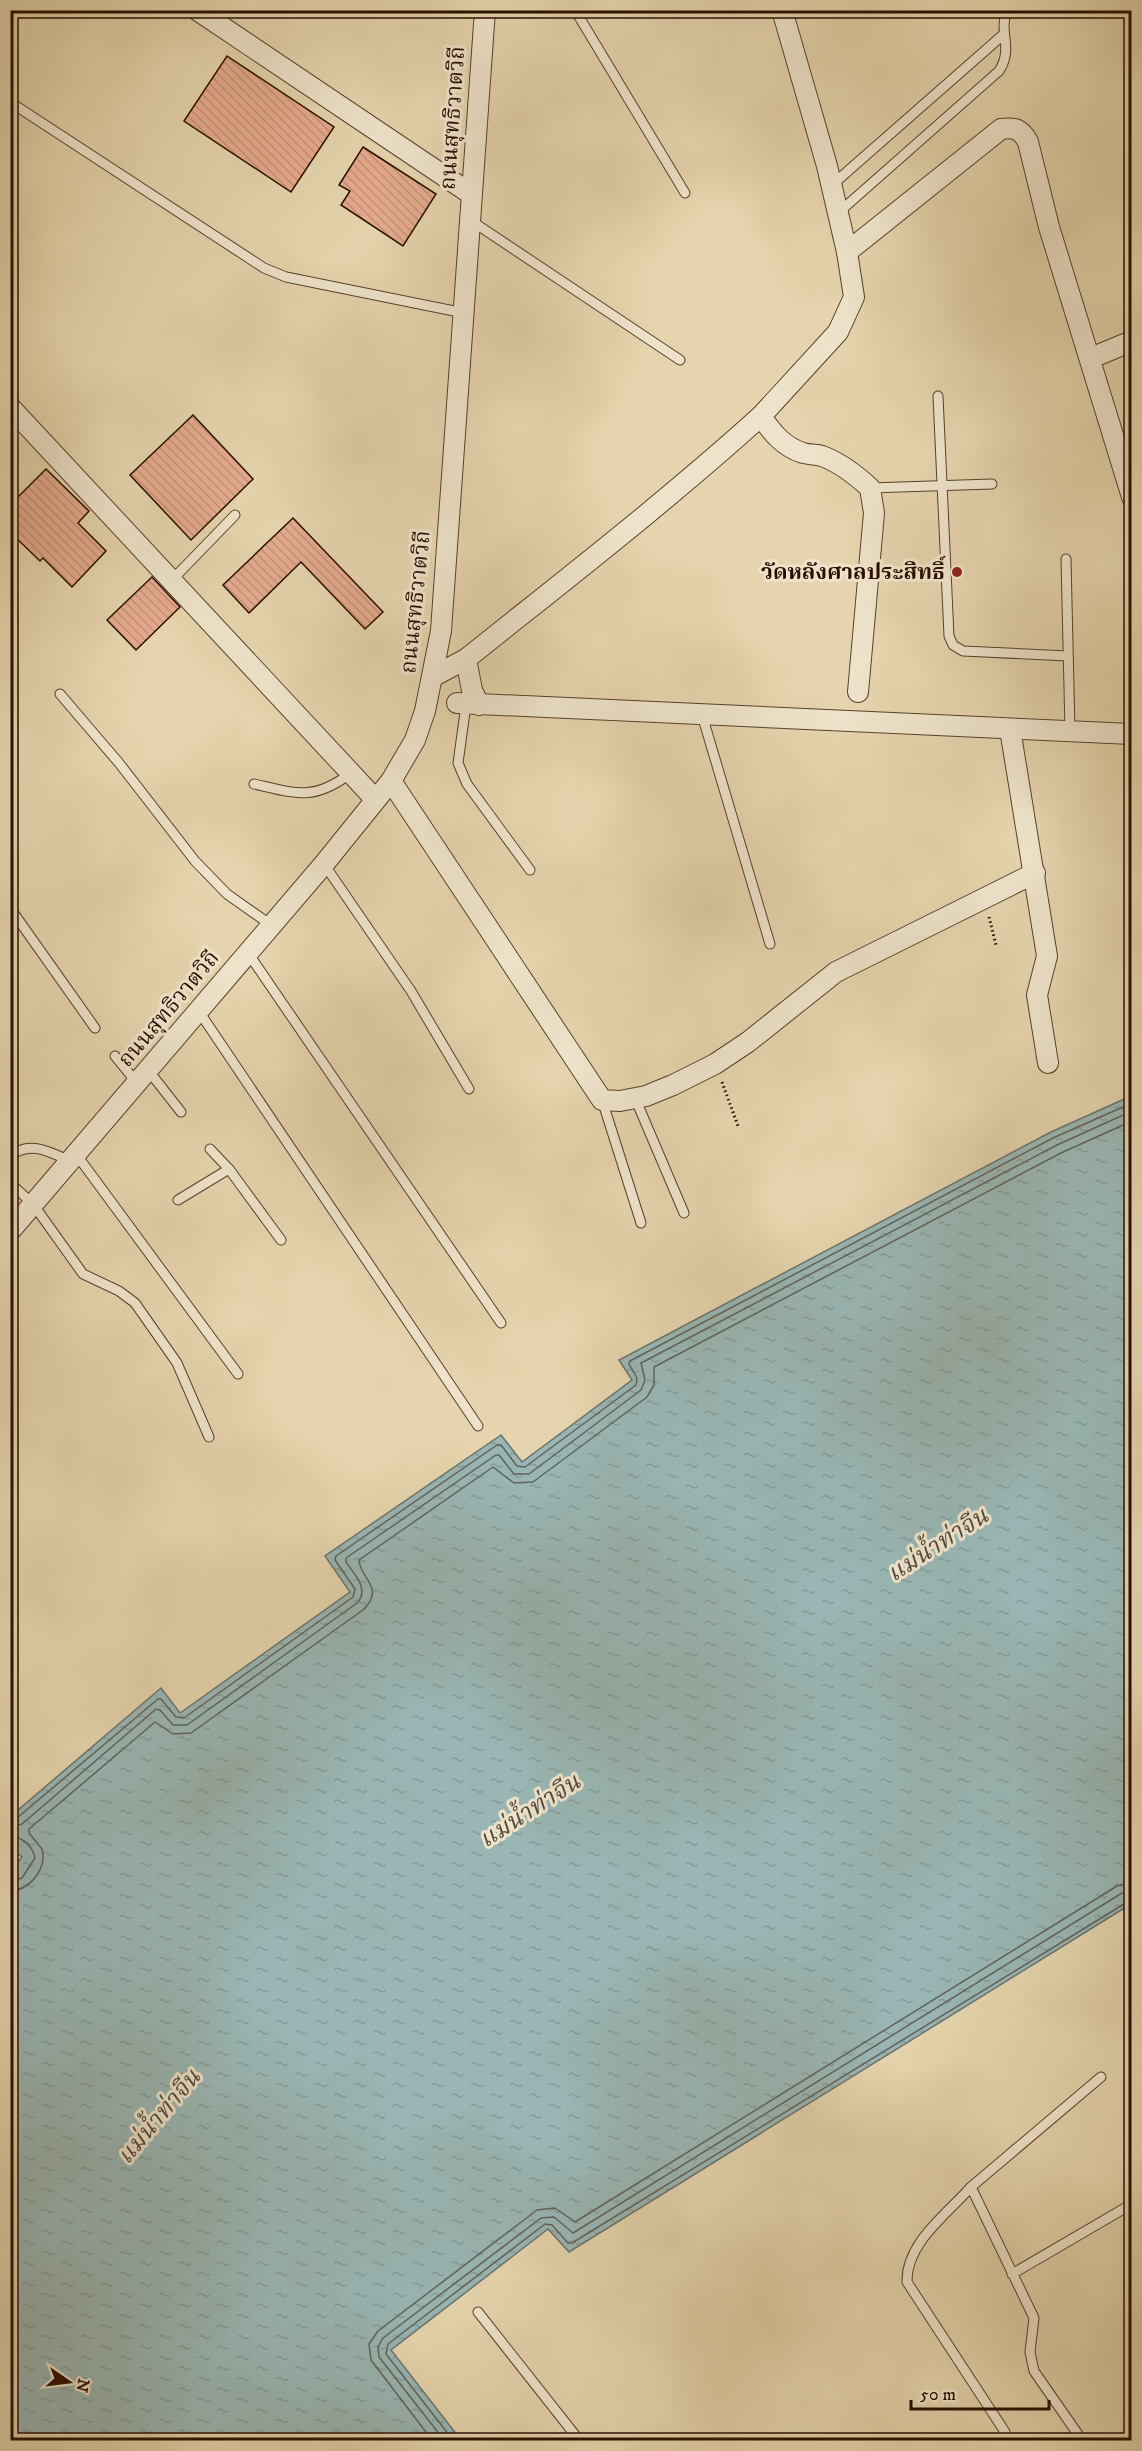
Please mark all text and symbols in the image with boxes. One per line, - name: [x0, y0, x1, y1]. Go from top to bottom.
- street label: ถนนสุทธิวาตวิถี: [435, 45, 471, 191]
- street label: ถนนสุทธิวาตวิถี: [395, 529, 437, 675]
- place label: วัดหลังศาลประสิทธิ์: [761, 555, 946, 586]
- marker: วัดหลังศาลประสิทธิ์: [950, 565, 964, 579]
- street label: ถนนสุทธิวาตวิถี: [112, 945, 226, 1073]
- water label: แม่น้ำท่าจีน: [879, 1498, 995, 1589]
- water label: แม่น้ำท่าจีน: [471, 1764, 587, 1855]
- water label: แม่น้ำท่าจีน: [107, 2061, 208, 2171]
- north arrow: [39, 2352, 99, 2412]
- scale bar: [911, 2373, 1049, 2411]
- text: N: [71, 2377, 94, 2394]
- text: 50 m: [920, 2384, 956, 2406]

